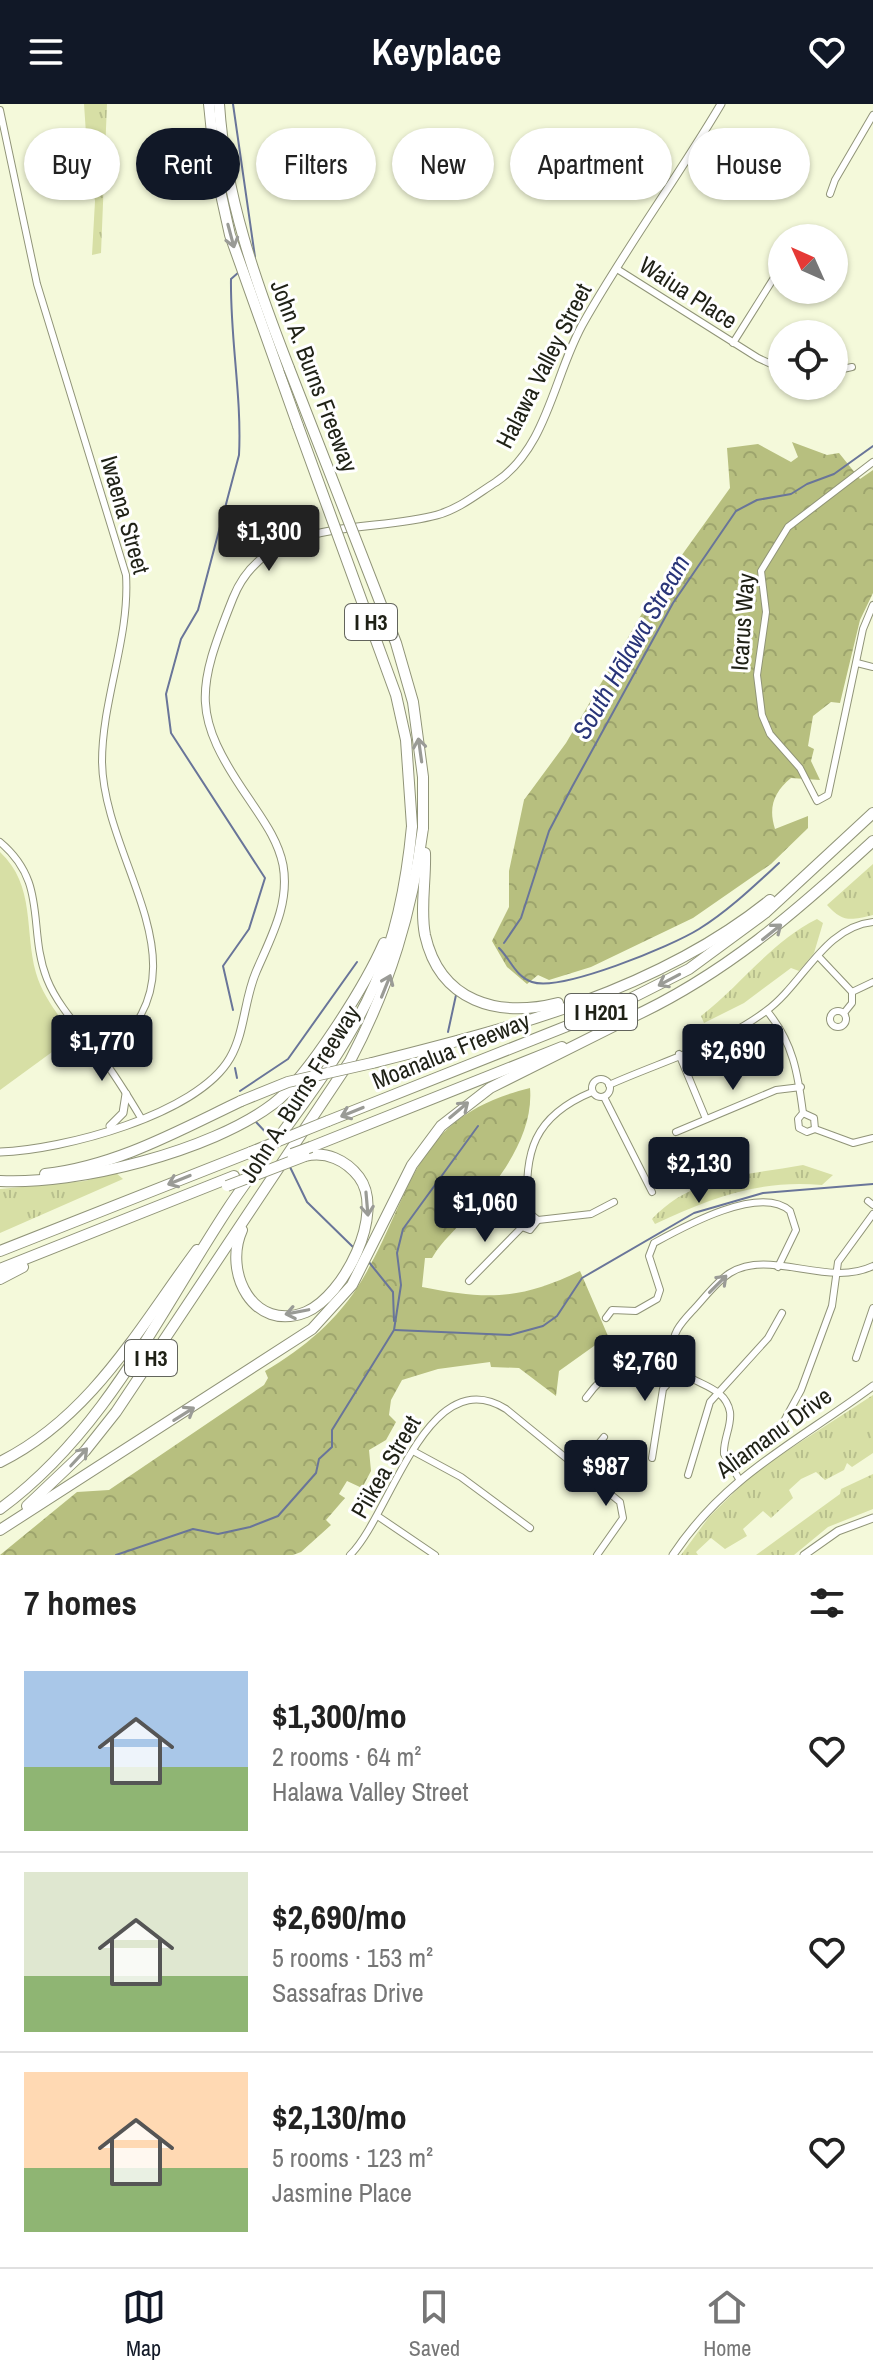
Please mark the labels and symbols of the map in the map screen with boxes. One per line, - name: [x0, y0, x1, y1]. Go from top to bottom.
- one-way arrow: [224, 222, 239, 248]
- north arrow: [768, 224, 848, 304]
- street label: Waiua Place: [633, 249, 744, 336]
- street label: John A. Burns Freeway: [264, 275, 366, 476]
- street label: Halawa Valley Street: [488, 277, 599, 454]
- street label: Iwaena Street: [94, 452, 158, 578]
- pin: $1,300: [204, 505, 334, 573]
- water label: South Hālawa Stream: [564, 548, 698, 745]
- street label: Icarus Way: [723, 572, 761, 672]
- road number: I H3: [345, 604, 397, 640]
- one-way arrow: [412, 737, 427, 764]
- one-way arrow: [761, 923, 781, 941]
- one-way arrow: [658, 972, 682, 988]
- one-way arrow: [380, 974, 395, 999]
- road number: I H201: [565, 994, 637, 1030]
- street label: John A. Burns Freeway: [232, 999, 367, 1188]
- street label: Moanalua Freeway: [367, 1004, 534, 1096]
- pin: $1,770: [37, 1015, 167, 1083]
- pin: $2,690: [668, 1024, 798, 1092]
- one-way arrow: [448, 1101, 468, 1119]
- one-way arrow: [340, 1106, 365, 1120]
- pin: $2,130: [634, 1137, 764, 1205]
- one-way arrow: [167, 1174, 192, 1188]
- pin: $1,060: [420, 1176, 550, 1244]
- one-way arrow: [360, 1190, 375, 1216]
- one-way arrow: [708, 1275, 727, 1294]
- one-way arrow: [284, 1305, 310, 1320]
- pin: $2,760: [580, 1335, 710, 1403]
- road number: I H3: [125, 1340, 177, 1376]
- street label: Aliamanu Drive: [708, 1379, 838, 1486]
- one-way arrow: [173, 1406, 195, 1423]
- street label: Piikea Street: [343, 1409, 428, 1524]
- pin: $987: [559, 1440, 653, 1508]
- one-way arrow: [70, 1447, 88, 1467]

